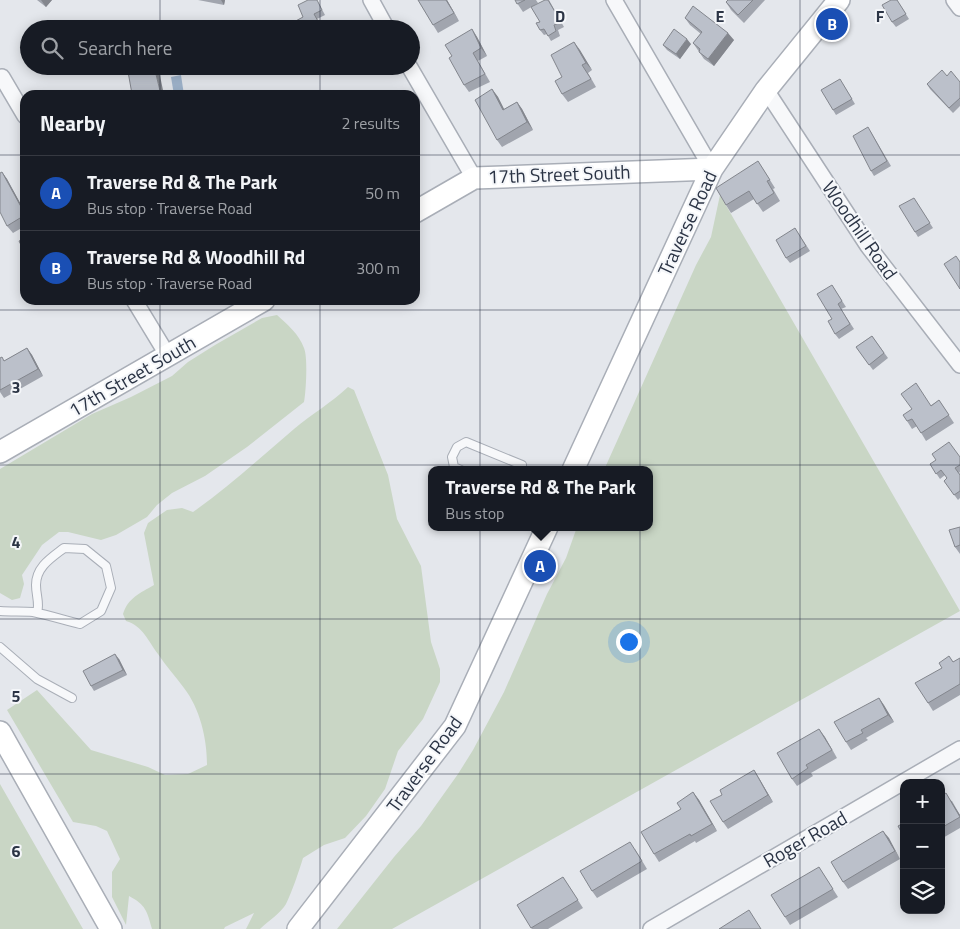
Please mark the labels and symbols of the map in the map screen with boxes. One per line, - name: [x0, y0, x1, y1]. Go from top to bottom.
- text: D: [555, 4, 565, 28]
- text: E: [716, 4, 725, 28]
- text: F: [876, 4, 885, 28]
- pin: B: [816, 5, 848, 43]
- street label: 17th Street South: [487, 157, 631, 190]
- street label: Traverse Road: [649, 165, 724, 280]
- street label: Woodhill Road: [816, 174, 905, 285]
- street label: 17th Street South: [63, 327, 201, 424]
- text: 3: [12, 375, 20, 399]
- text: 4: [12, 530, 21, 554]
- pin: A: [524, 547, 556, 585]
- your location: [616, 629, 642, 655]
- text: 5: [12, 684, 21, 708]
- street label: Traverse Road: [379, 709, 469, 818]
- street label: Roger Road: [757, 803, 852, 874]
- text: 6: [12, 839, 21, 863]

